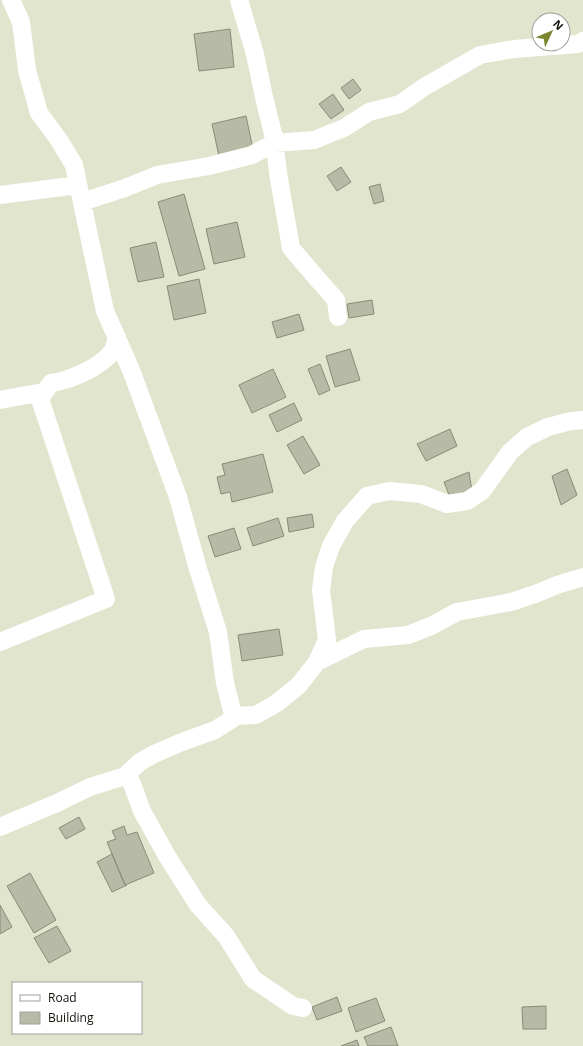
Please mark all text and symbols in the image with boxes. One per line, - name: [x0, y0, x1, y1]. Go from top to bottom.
- north arrow: [531, 12, 571, 52]
- text: N: [550, 16, 567, 33]
- legend: [12, 982, 142, 1034]
- text: Road: [48, 989, 77, 1006]
- text: Building: [48, 1009, 94, 1026]

